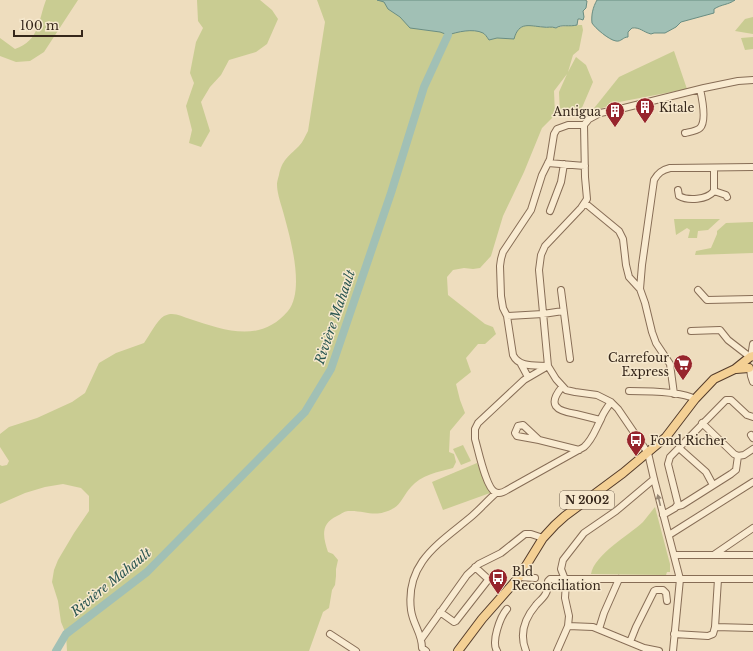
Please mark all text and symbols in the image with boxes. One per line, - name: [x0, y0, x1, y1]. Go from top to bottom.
- scale bar: [14, 12, 82, 38]
- text: 100 m: [20, 18, 59, 33]
- building icon: Kitale: [634, 96, 656, 124]
- building icon: Antigua: [604, 100, 626, 128]
- place label: Kitale: [659, 100, 695, 115]
- place label: Antigua: [552, 104, 601, 119]
- water label: Rivière Mahault: [311, 267, 359, 367]
- place label: Carrefour Express: [608, 350, 669, 379]
- supermarket icon: Carrefour Express: [672, 353, 694, 381]
- bus stop icon: Fond Richer: [625, 429, 647, 457]
- place label: Fond Richer: [650, 433, 726, 448]
- road number: N 2002: [560, 491, 614, 509]
- one-way arrow: [656, 494, 662, 507]
- water label: Rivière Mahault: [66, 544, 155, 620]
- place label: Bld Reconciliation: [512, 564, 601, 593]
- bus stop icon: Bld Reconciliation: [487, 567, 509, 595]

